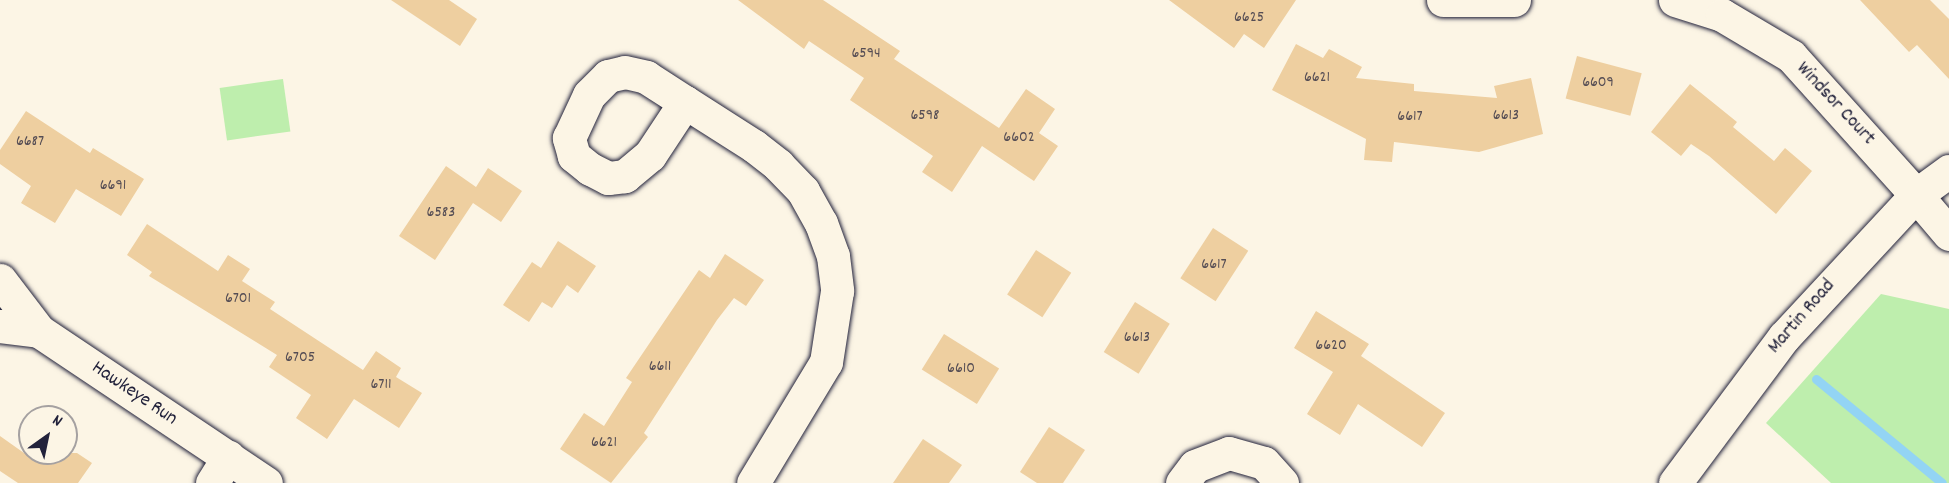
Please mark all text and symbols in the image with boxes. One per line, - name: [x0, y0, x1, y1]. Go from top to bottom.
- house number: 6625: [1234, 8, 1264, 28]
- house number: 6594: [851, 44, 881, 64]
- street label: Windsor Court: [1790, 57, 1880, 151]
- house number: 6621: [1304, 68, 1330, 88]
- house number: 6609: [1582, 73, 1614, 93]
- house number: 6598: [911, 106, 939, 126]
- house number: 6613: [1493, 106, 1519, 126]
- house number: 6617: [1397, 107, 1423, 127]
- house number: 6602: [1003, 128, 1035, 148]
- house number: 6687: [16, 132, 44, 152]
- house number: 6691: [100, 176, 126, 196]
- house number: 6583: [427, 203, 455, 223]
- house number: 6617: [1201, 255, 1227, 275]
- street label: Martin Road: [1763, 275, 1841, 359]
- house number: 6701: [225, 289, 251, 309]
- house number: 6613: [1124, 328, 1150, 348]
- house number: 6620: [1315, 336, 1347, 356]
- house number: 6705: [285, 348, 315, 368]
- street label: Hawkeye Run: [86, 356, 182, 432]
- house number: 6611: [649, 357, 671, 377]
- house number: 6610: [947, 359, 975, 379]
- house number: 6711: [371, 375, 391, 395]
- north arrow: [18, 405, 78, 465]
- text: N: [47, 409, 67, 433]
- house number: 6621: [591, 433, 617, 453]

